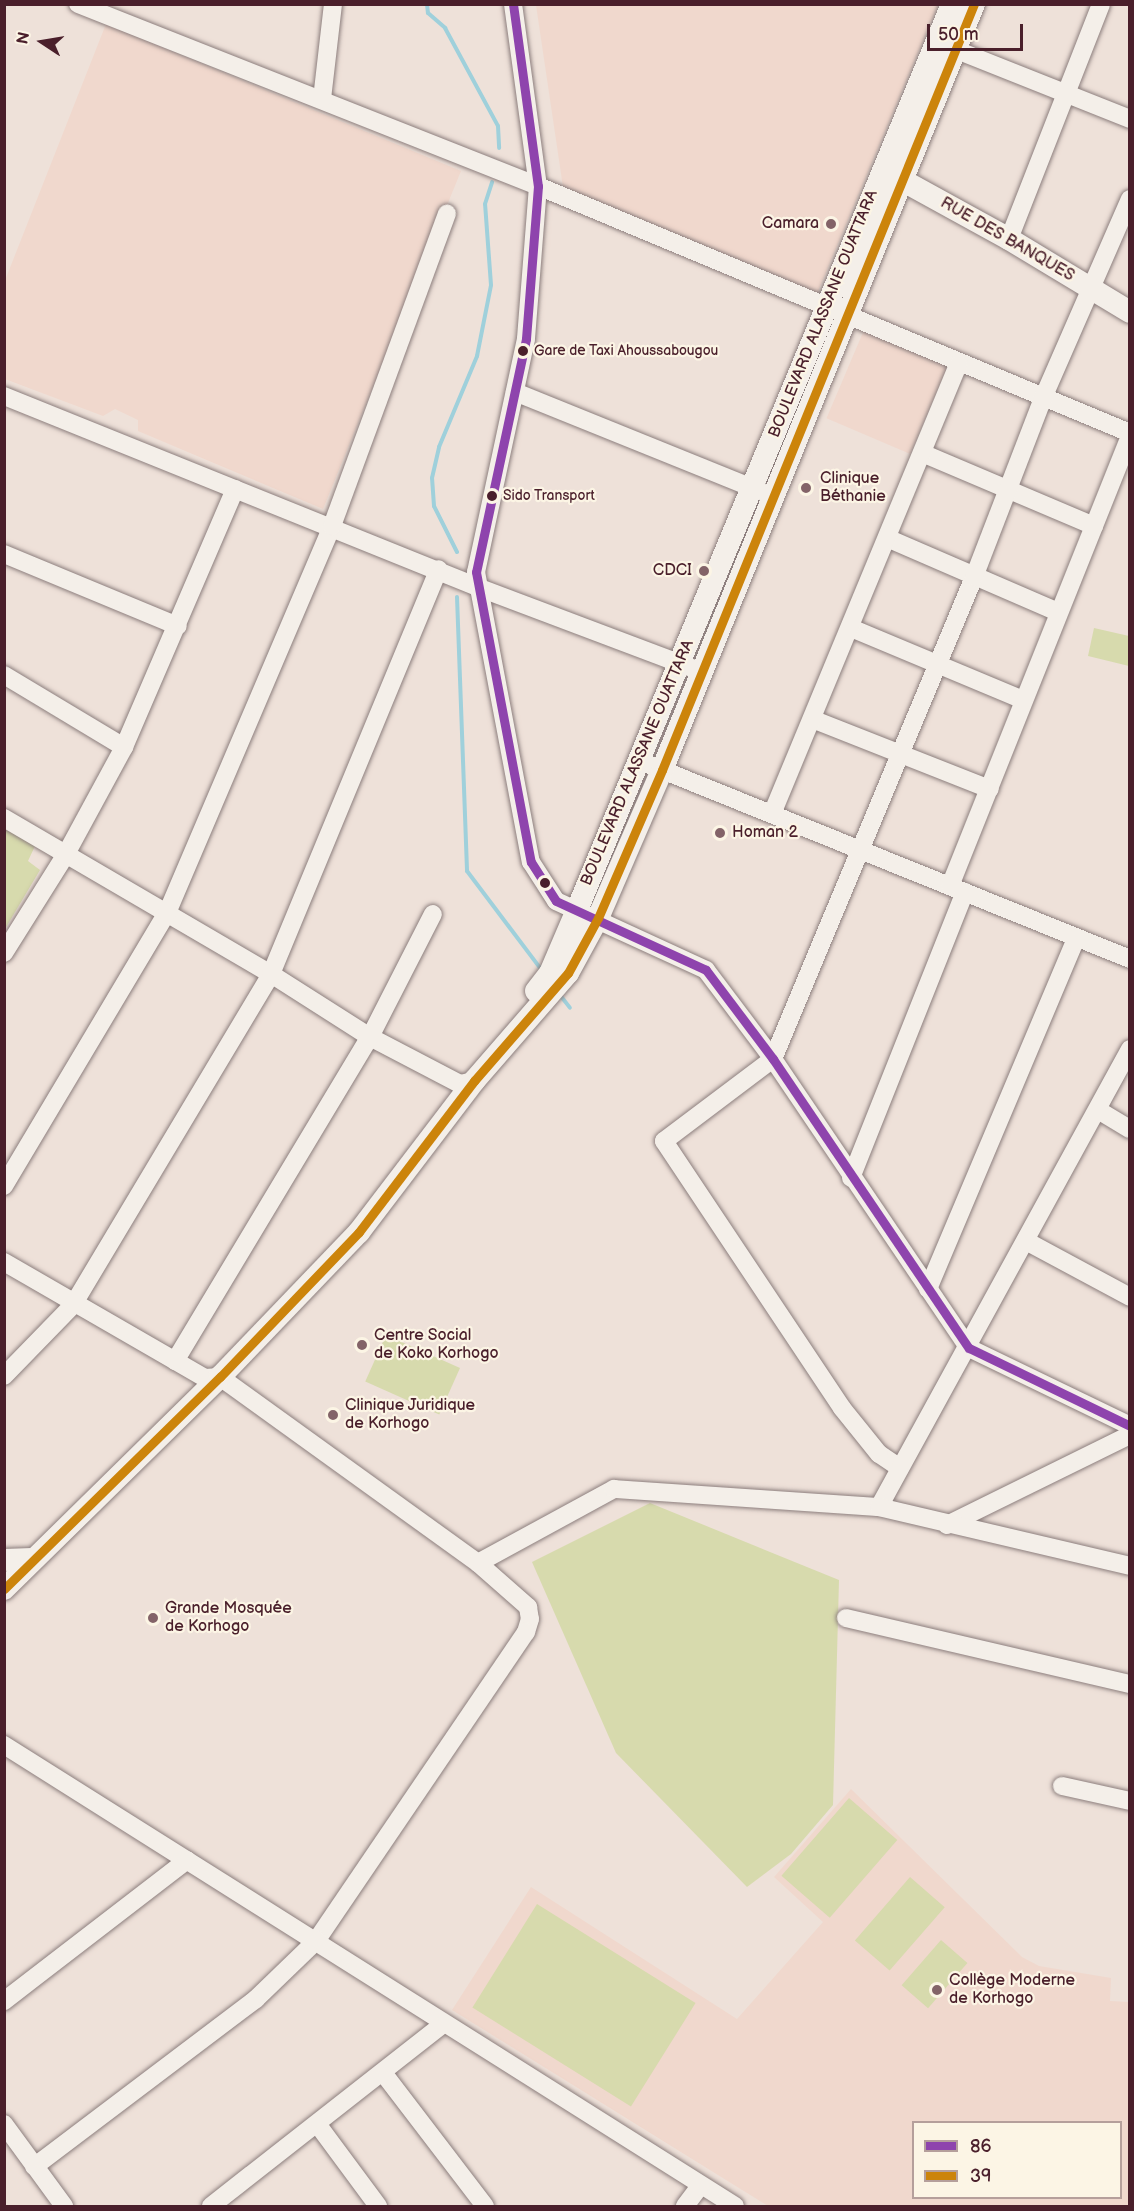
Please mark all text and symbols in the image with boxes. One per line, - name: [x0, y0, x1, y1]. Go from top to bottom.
- north arrow: [12, 12, 72, 72]
- scale bar: [930, 12, 1026, 50]
- text: 50 m: [938, 24, 979, 45]
- text: N: [13, 30, 34, 46]
- street label: BOULEVARD ALASSANE OUATTARA: [765, 187, 883, 441]
- street label: RUE DES BANQUES: [937, 194, 1077, 286]
- place label: Camara: [762, 214, 819, 234]
- marker: Camara: [824, 217, 838, 231]
- place label: Gare de Taxi Ahoussabougou: [534, 343, 719, 359]
- marker: Gare de Taxi Ahoussabougou: [517, 345, 529, 357]
- place label: Clinique Béthanie: [820, 469, 886, 507]
- marker: Clinique Béthanie: [797, 479, 815, 497]
- place label: Sido Transport: [503, 488, 595, 504]
- marker: Sido Transport: [486, 490, 498, 502]
- place label: CDCI: [653, 561, 692, 581]
- marker: CDCI: [697, 564, 711, 578]
- street label: BOULEVARD ALASSANE OUATTARA: [577, 637, 699, 889]
- place label: Homan 2: [732, 823, 798, 843]
- marker: Homan 2: [713, 826, 727, 840]
- unlabelled marker: [539, 877, 551, 889]
- place label: Centre Social de Koko Korhogo: [374, 1326, 498, 1364]
- marker: Centre Social de Koko Korhogo: [355, 1338, 369, 1352]
- place label: Clinique Juridique de Korhogo: [345, 1396, 476, 1434]
- marker: Clinique Juridique de Korhogo: [326, 1408, 340, 1422]
- place label: Grande Mosquée de Korhogo: [165, 1599, 292, 1637]
- marker: Grande Mosquée de Korhogo: [146, 1611, 160, 1625]
- place label: Collège Moderne de Korhogo: [949, 1971, 1075, 2009]
- marker: Collège Moderne de Korhogo: [930, 1983, 944, 1997]
- legend: [912, 2121, 1122, 2199]
- text: 86: [970, 2136, 992, 2157]
- text: 39: [970, 2166, 991, 2187]

